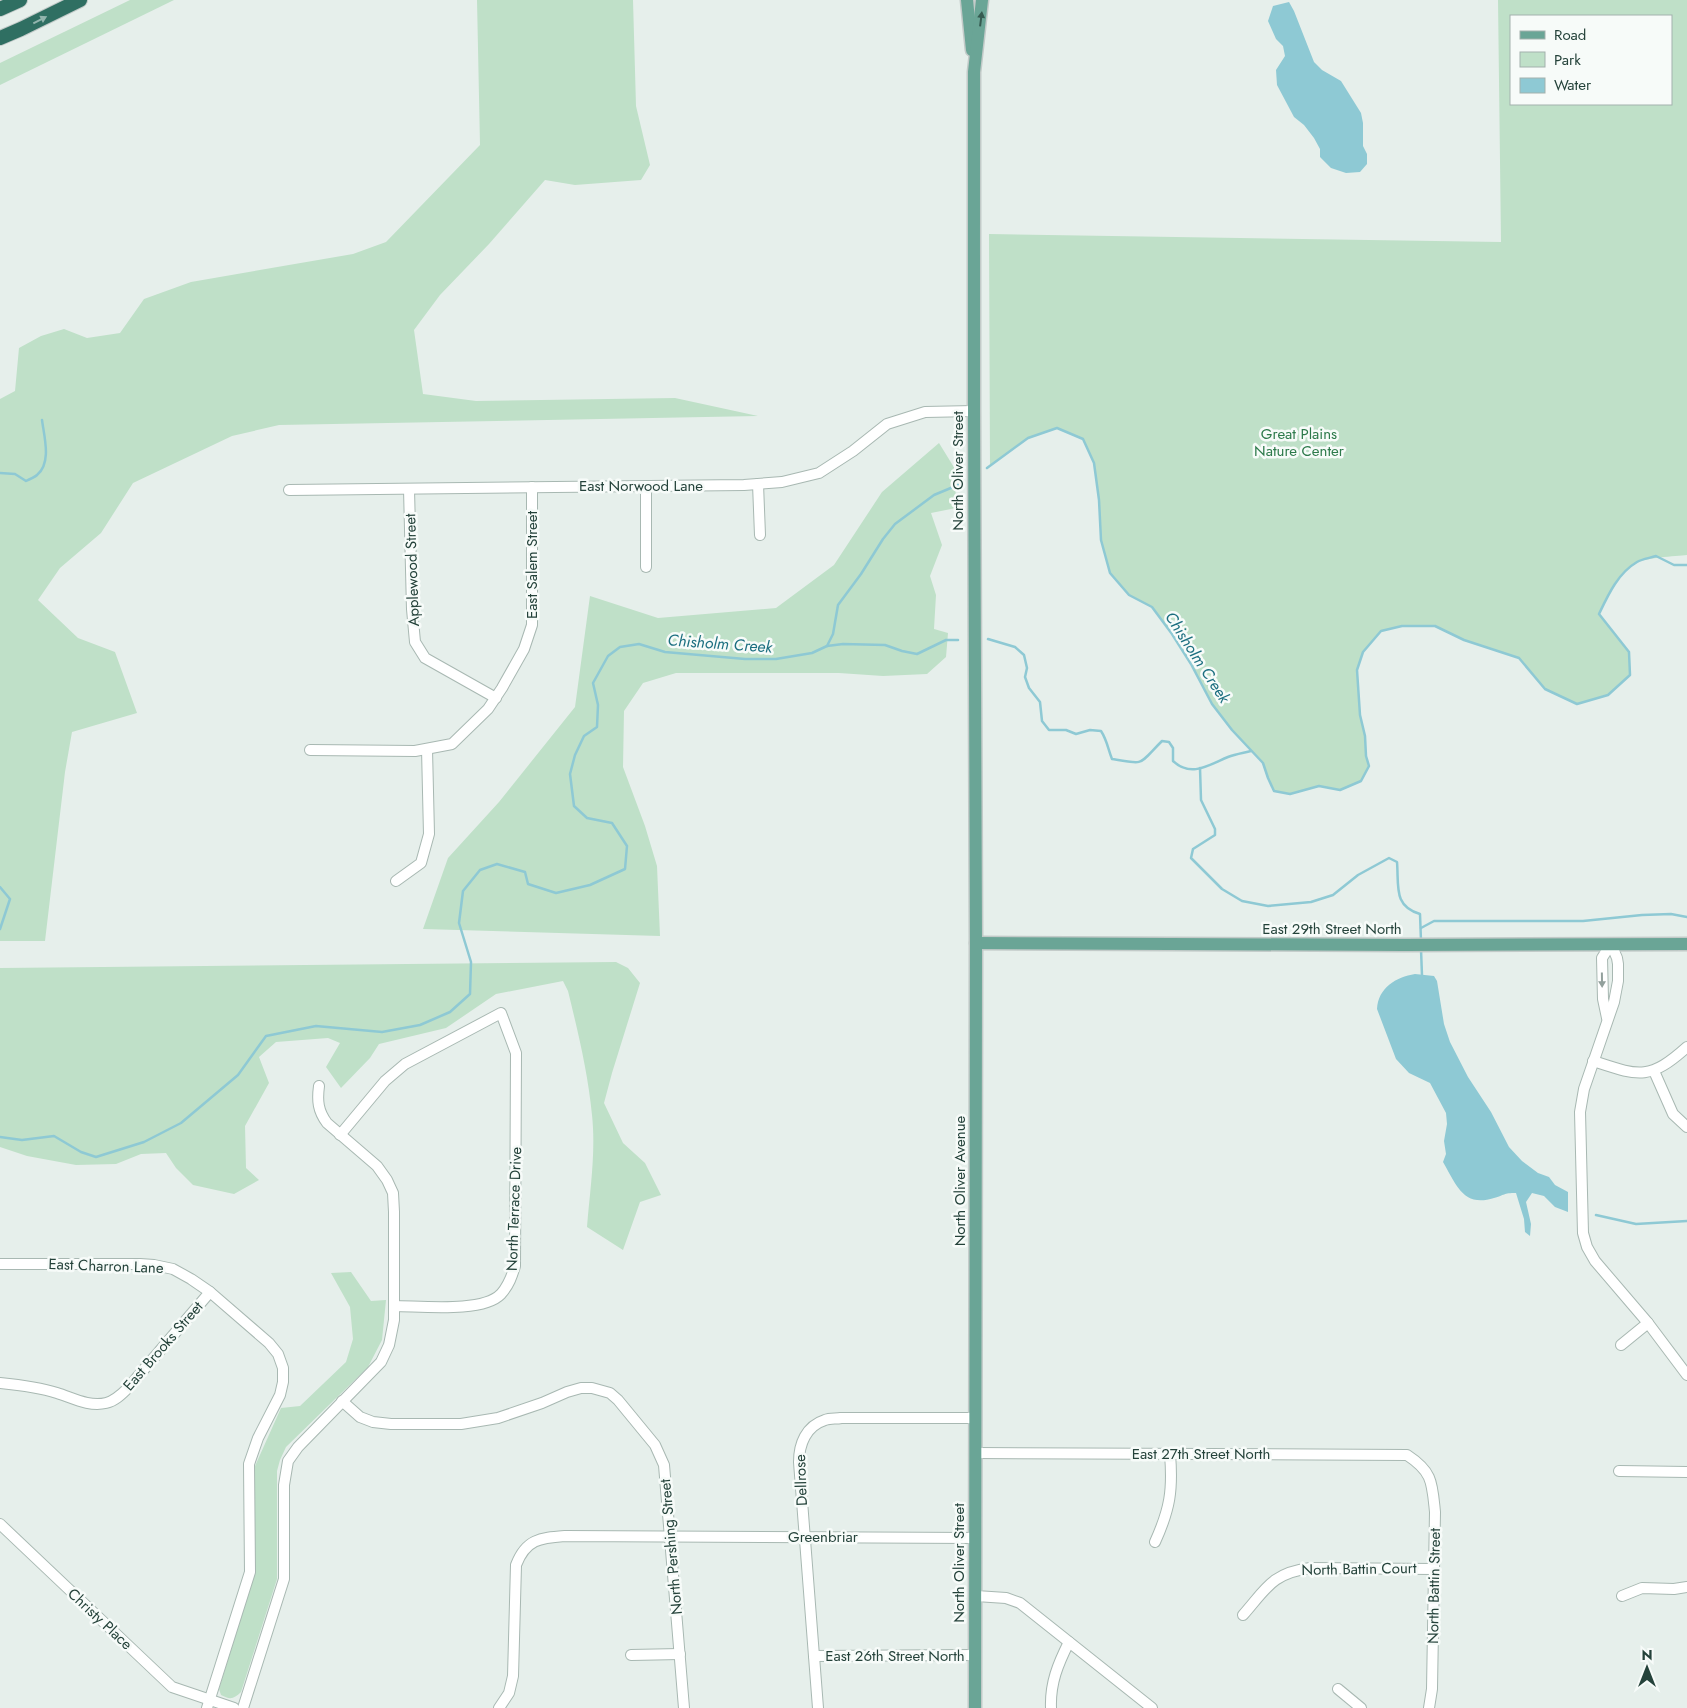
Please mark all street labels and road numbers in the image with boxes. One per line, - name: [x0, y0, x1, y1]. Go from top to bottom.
- street label: North Oliver Street: [947, 411, 969, 531]
- street label: East Norwood Lane: [579, 475, 703, 497]
- street label: East Salem Street: [521, 510, 543, 619]
- street label: Applewood Street: [399, 513, 425, 627]
- street label: East 29th Street North: [1262, 918, 1402, 940]
- street label: North Oliver Avenue: [949, 1115, 971, 1246]
- street label: North Terrace Drive: [501, 1146, 527, 1272]
- street label: East Charron Lane: [48, 1253, 164, 1279]
- street label: East Brooks Street: [118, 1296, 208, 1396]
- street label: East 27th Street North: [1132, 1443, 1270, 1465]
- street label: Dellrose: [789, 1454, 813, 1506]
- street label: North Pershing Street: [654, 1478, 688, 1616]
- street label: North Oliver Street: [948, 1503, 970, 1623]
- street label: Greenbriar: [788, 1526, 859, 1548]
- street label: North Battin Street: [1422, 1528, 1446, 1644]
- street label: North Battin Court: [1301, 1557, 1417, 1581]
- street label: Christy Place: [63, 1583, 138, 1655]
- street label: East 26th Street North: [825, 1645, 965, 1667]

